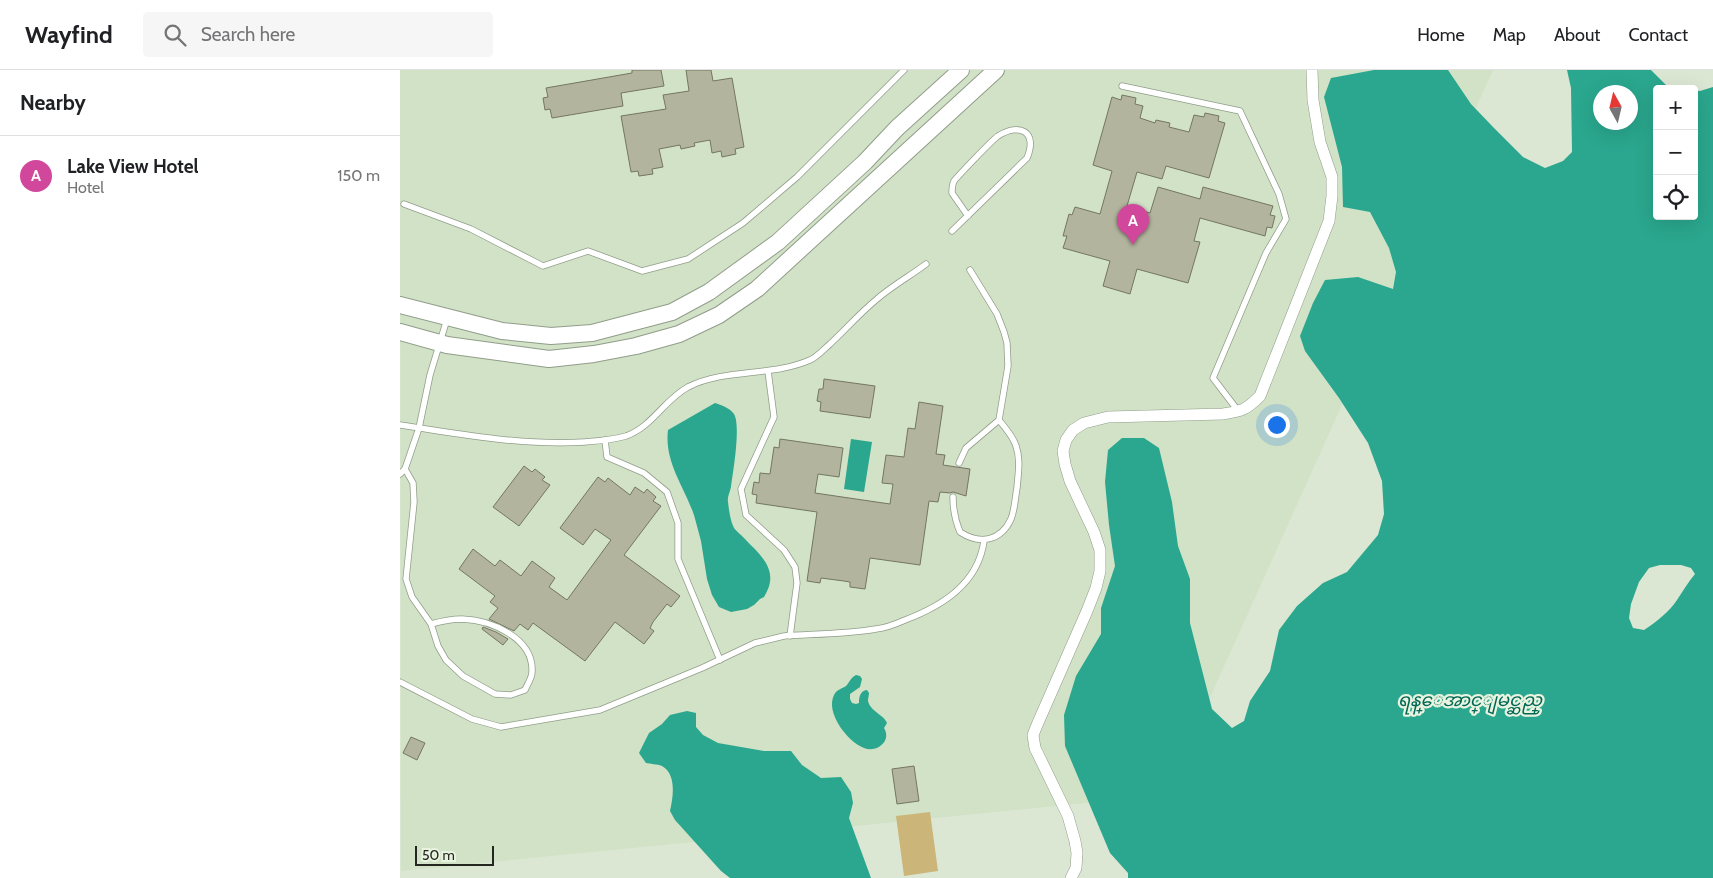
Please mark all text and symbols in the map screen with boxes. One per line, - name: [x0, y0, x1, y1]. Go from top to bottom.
- search box: [143, 12, 493, 57]
- text: Wayfind: [25, 20, 113, 49]
- icon: search: [161, 21, 189, 49]
- text: Search here: [201, 23, 295, 46]
- text: Home: [1417, 24, 1465, 46]
- text: Map: [1493, 24, 1526, 46]
- text: About: [1554, 24, 1600, 46]
- text: Contact: [1628, 24, 1688, 46]
- north arrow: [1593, 85, 1638, 130]
- map controls: [1653, 85, 1698, 220]
- button: +: [1653, 85, 1698, 130]
- text: Nearby: [20, 90, 86, 115]
- button: −: [1653, 130, 1698, 175]
- text: Lake View Hotel: [67, 155, 199, 178]
- text: A: [31, 166, 41, 185]
- text: 150 m: [337, 166, 380, 185]
- button: locate: [1653, 175, 1698, 220]
- text: Hotel: [67, 178, 104, 197]
- pin: A: [1117, 204, 1149, 245]
- your location: [1264, 412, 1290, 438]
- water label: ရန္ေအာင္ျမင္ဆည္: [1398, 689, 1543, 715]
- scale bar: [415, 843, 494, 866]
- text: 50 m: [422, 846, 455, 864]

